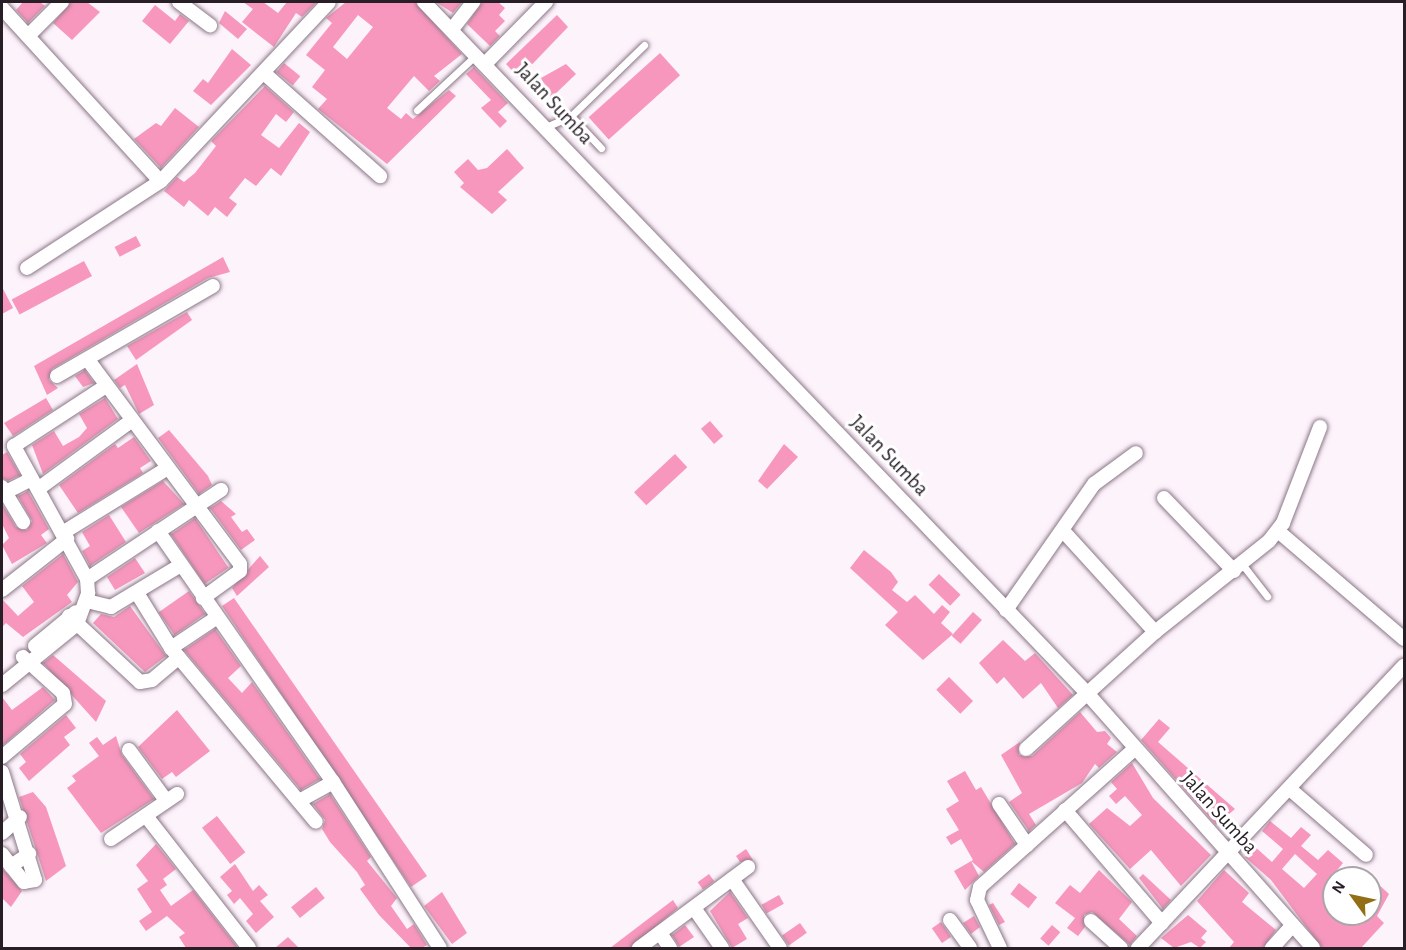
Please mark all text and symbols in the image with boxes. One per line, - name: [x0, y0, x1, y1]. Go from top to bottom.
- street label: Jalan Sumba: [510, 58, 598, 150]
- street label: Jalan Sumba: [844, 410, 934, 502]
- street label: Jalan Sumba: [1175, 766, 1263, 860]
- north arrow: [1322, 866, 1382, 926]
- text: N: [1329, 878, 1348, 896]

